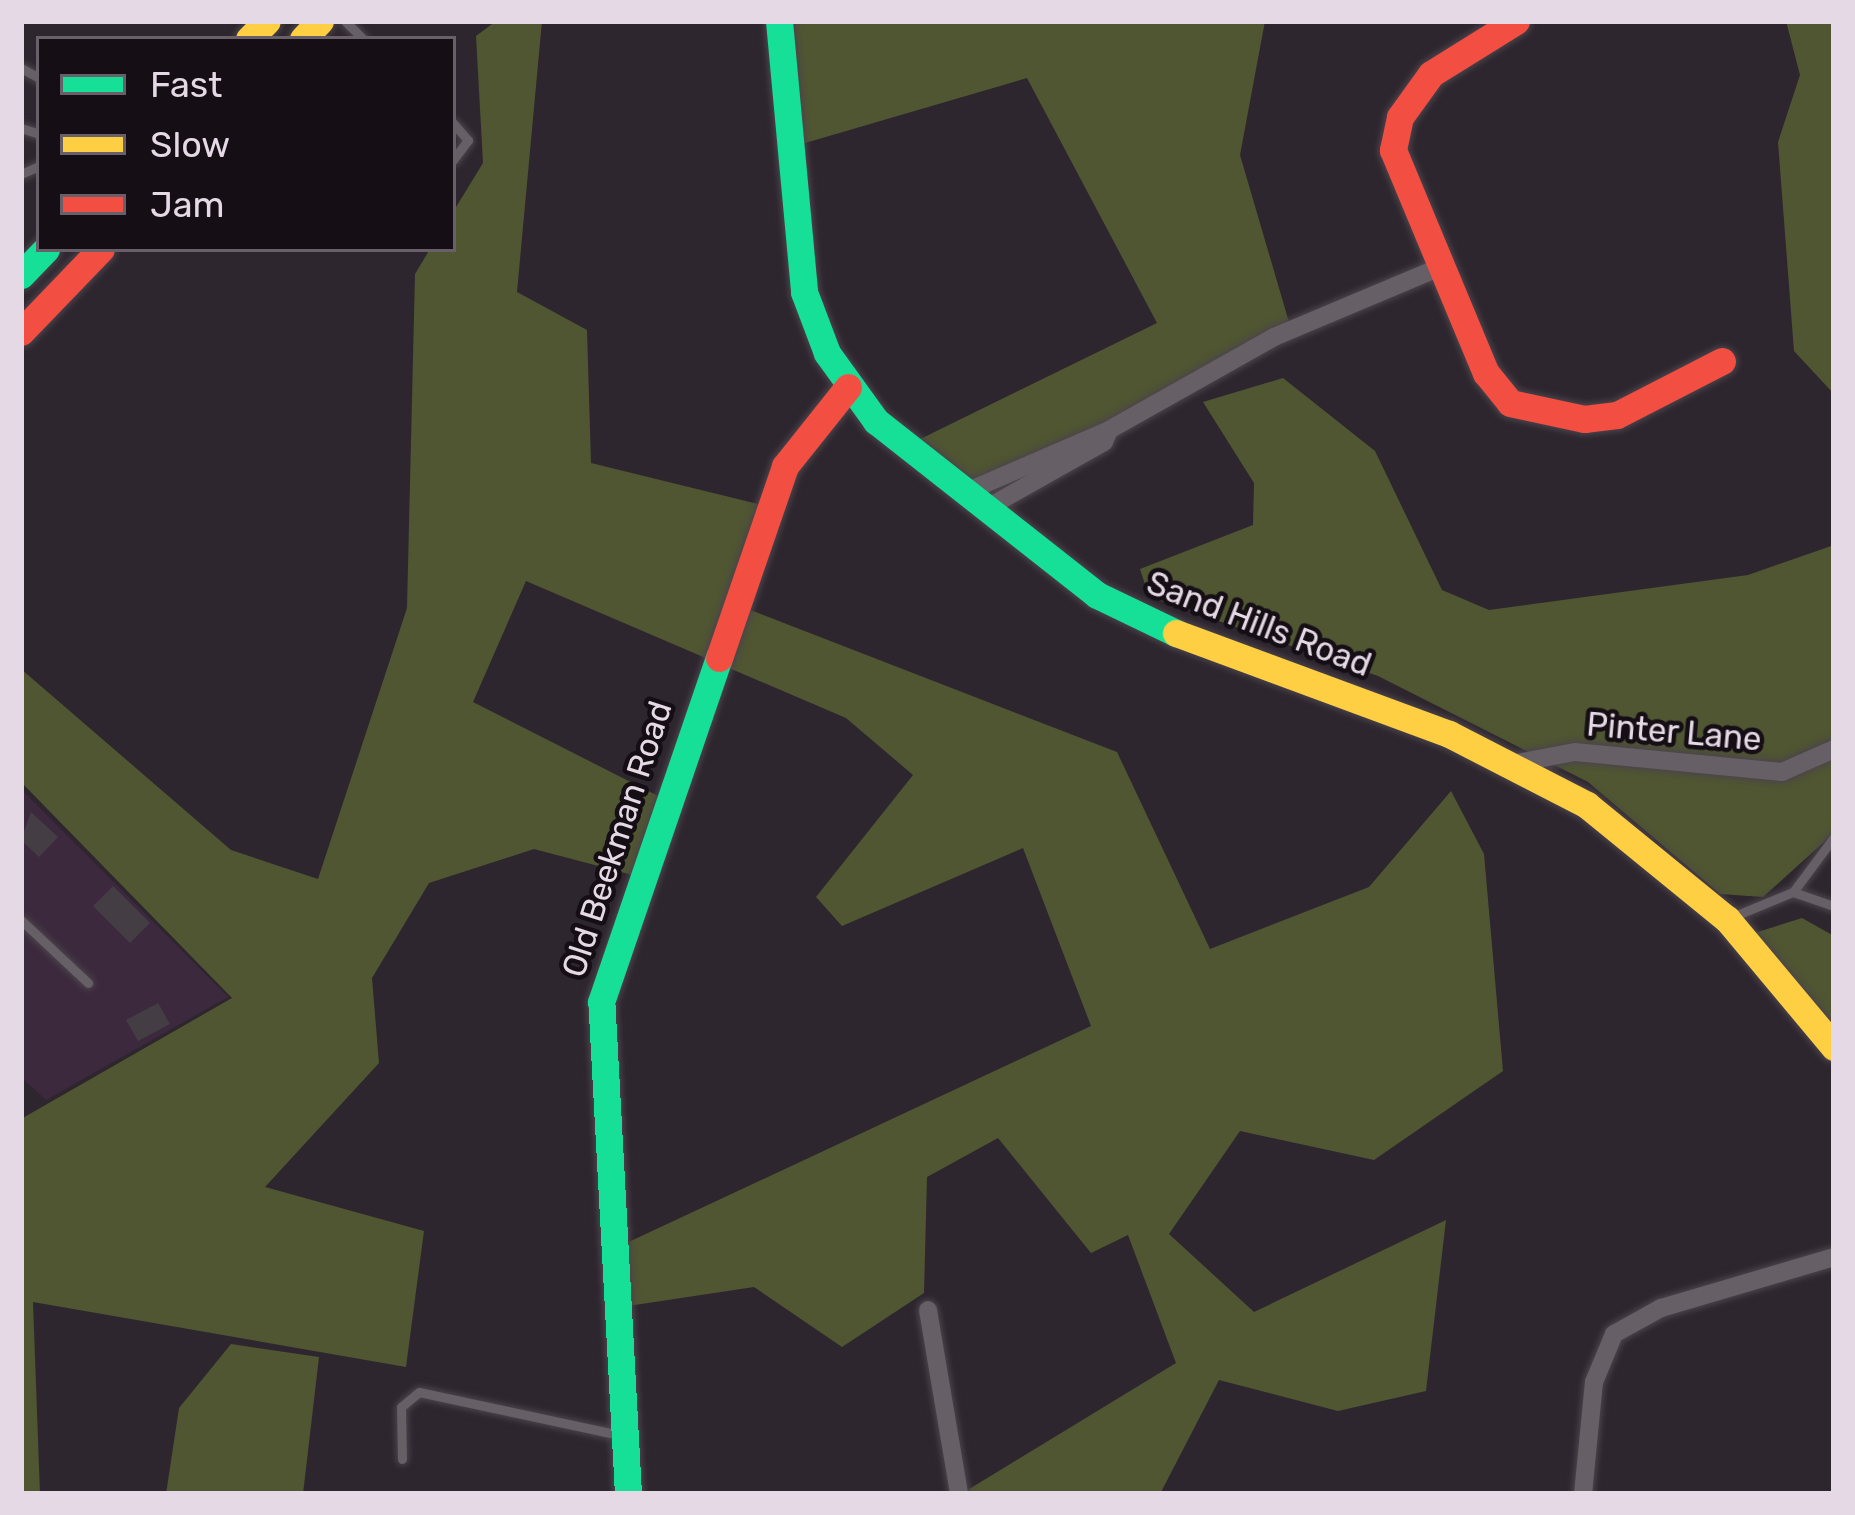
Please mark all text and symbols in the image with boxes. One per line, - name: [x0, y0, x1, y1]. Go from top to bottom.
- legend: [36, 36, 456, 252]
- text: Fast: [150, 63, 222, 106]
- text: Slow: [150, 123, 230, 166]
- text: Jam: [150, 183, 225, 226]
- street label: Sand Hills Road: [1141, 563, 1377, 685]
- street label: Old Beekman Road: [554, 696, 680, 982]
- street label: Pinter Lane: [1585, 705, 1763, 759]

